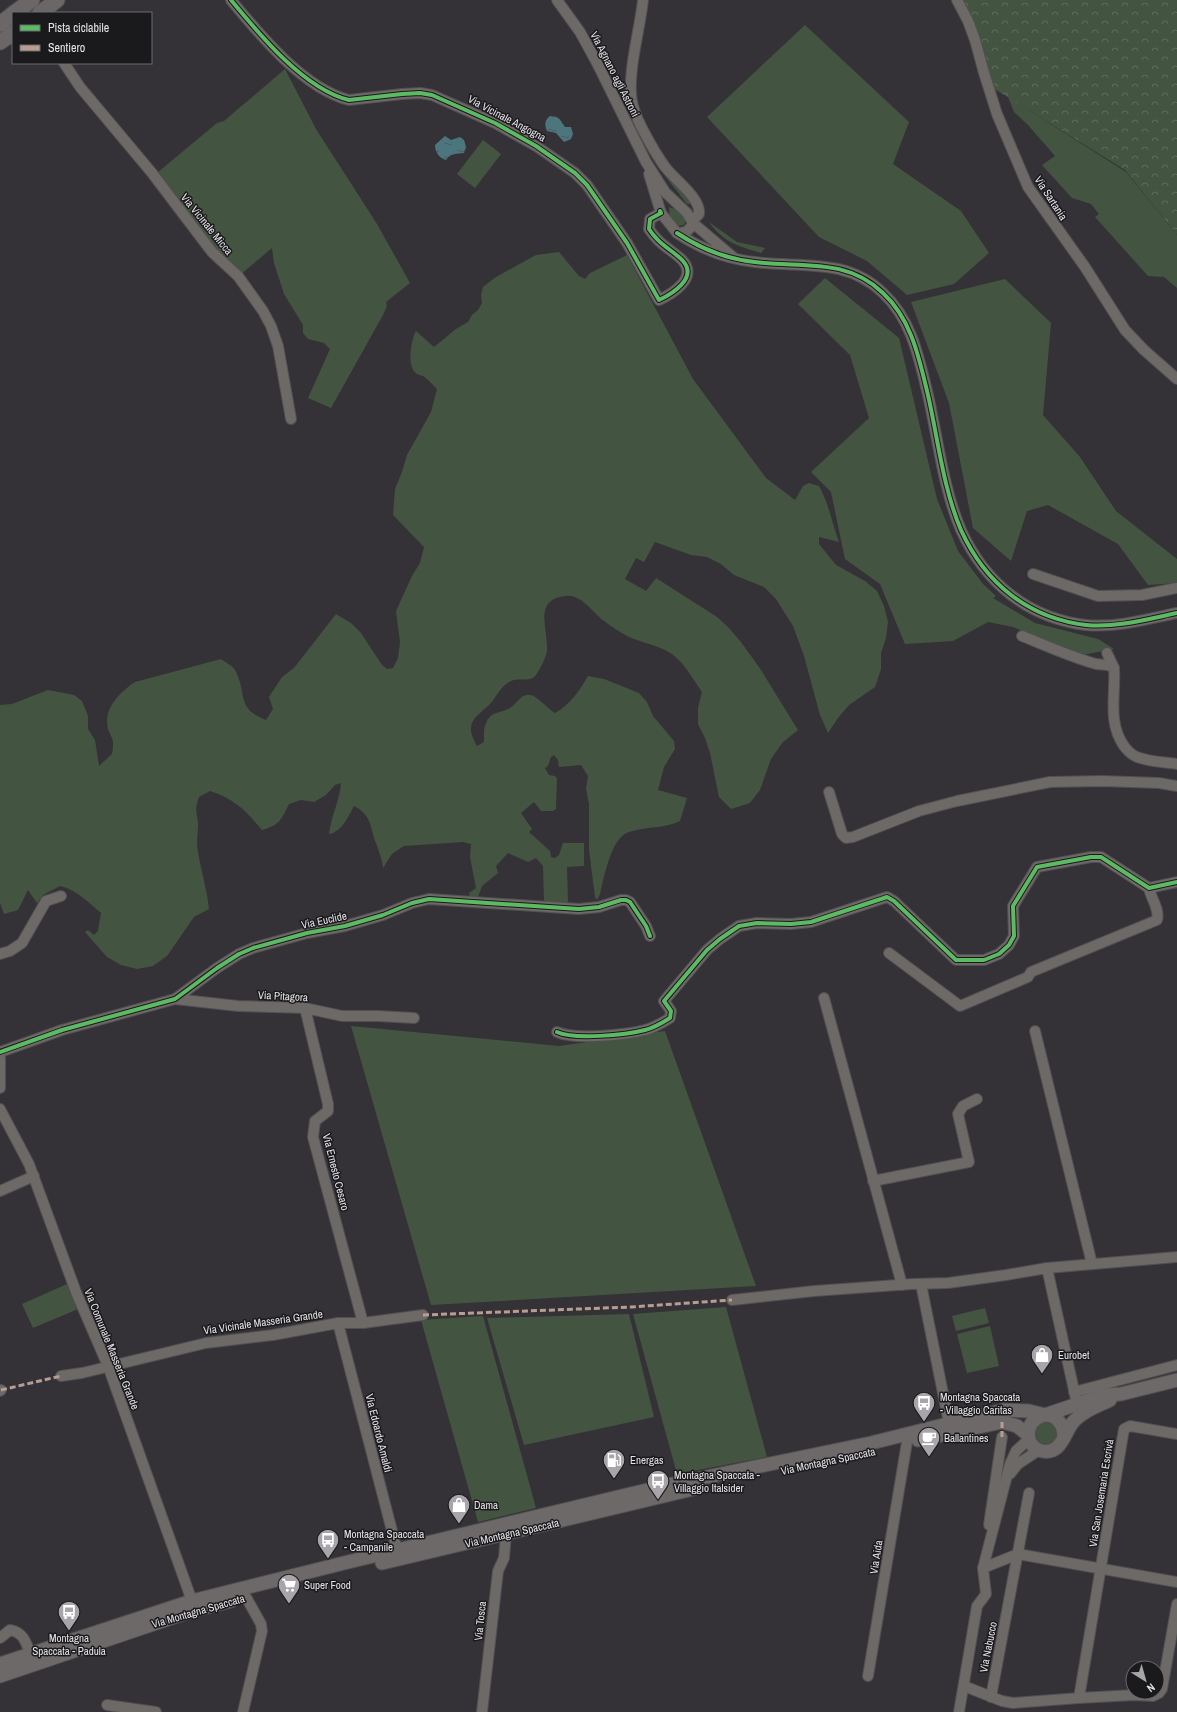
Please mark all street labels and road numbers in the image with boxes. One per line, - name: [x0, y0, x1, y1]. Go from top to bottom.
- street label: Via Agnano agli Astroni: [587, 29, 643, 119]
- street label: Via Vicinale Angogna: [466, 92, 548, 144]
- street label: Via Sartania: [1032, 173, 1070, 223]
- street label: Via Vicinale Micca: [178, 190, 236, 258]
- street label: Via Euclide: [300, 908, 348, 932]
- street label: Via Pitagora: [258, 988, 308, 1004]
- street label: Via Ernesto Cesaro: [320, 1132, 352, 1212]
- street label: Via Comunale Masseria Grande: [81, 1286, 143, 1412]
- street label: Via Vicinale Masseria Grande: [202, 1307, 324, 1337]
- street label: Via Edoardo Amaldi: [363, 1392, 395, 1474]
- street label: Via San Josemaria Escrivà: [1086, 1438, 1116, 1548]
- street label: Via Montagna Spaccata: [780, 1444, 876, 1478]
- street label: Via Montagna Spaccata: [464, 1515, 560, 1551]
- street label: Via Aida: [866, 1539, 886, 1575]
- street label: Via Montagna Spaccata: [150, 1591, 246, 1631]
- street label: Via Tosca: [471, 1601, 489, 1641]
- street label: Via Nabucco: [976, 1620, 1000, 1674]

